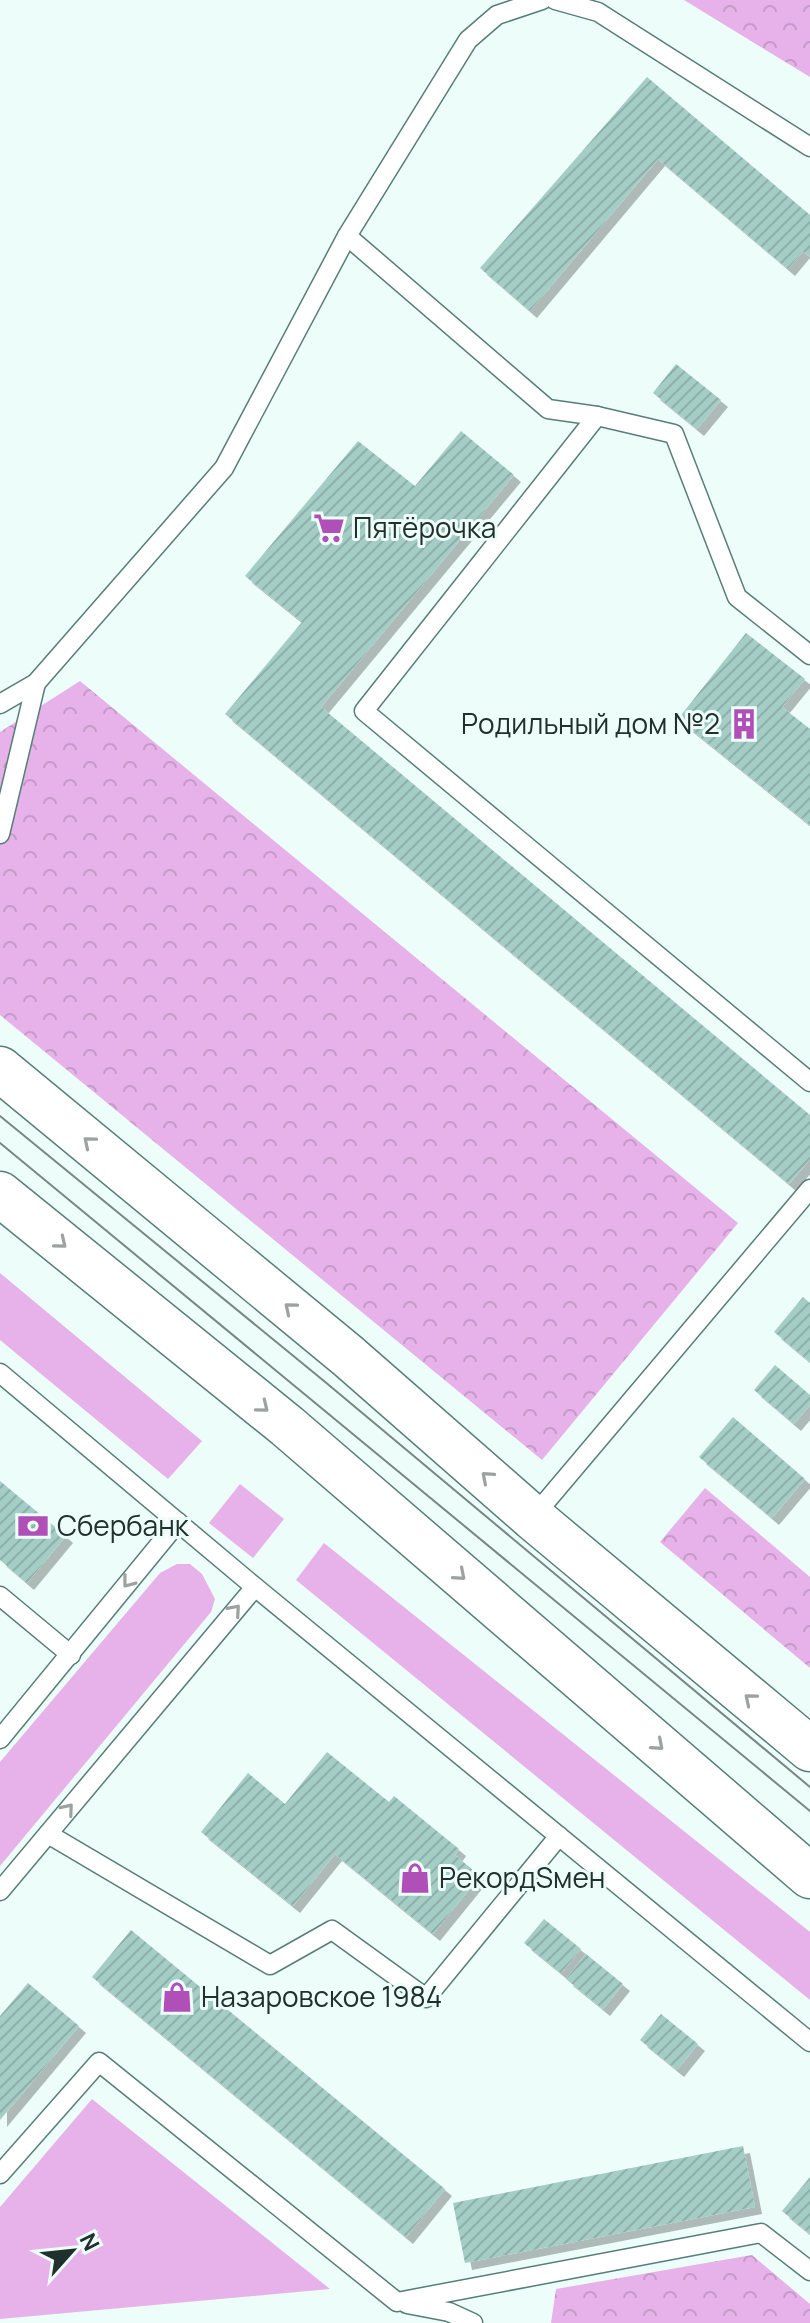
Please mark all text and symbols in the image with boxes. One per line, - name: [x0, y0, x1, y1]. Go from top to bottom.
- place label: Пятёрочка: [353, 508, 496, 546]
- supermarket icon: Пятёрочка: [312, 511, 346, 545]
- place label: Родильный дом №2: [461, 704, 720, 742]
- building icon: Родильный дом №2: [727, 707, 761, 741]
- one-way arrow: [84, 1137, 98, 1152]
- one-way arrow: [52, 1233, 66, 1248]
- one-way arrow: [285, 1303, 299, 1318]
- one-way arrow: [254, 1397, 269, 1411]
- one-way arrow: [481, 1473, 496, 1487]
- place label: Сбербанк: [57, 1506, 190, 1544]
- bank icon: Сбербанк: [16, 1509, 50, 1543]
- one-way arrow: [451, 1565, 466, 1580]
- one-way arrow: [123, 1573, 138, 1587]
- one-way arrow: [225, 1604, 239, 1619]
- one-way arrow: [745, 1694, 759, 1709]
- one-way arrow: [648, 1735, 663, 1750]
- one-way arrow: [58, 1804, 73, 1819]
- place label: РекордSмен: [439, 1858, 605, 1896]
- shop icon: РекордSмен: [398, 1861, 432, 1895]
- place label: Назаровское 1984: [201, 1977, 442, 2015]
- shop icon: Назаровское 1984: [160, 1980, 194, 2014]
- north arrow: [32, 2211, 112, 2291]
- text: N: [73, 2228, 107, 2256]

